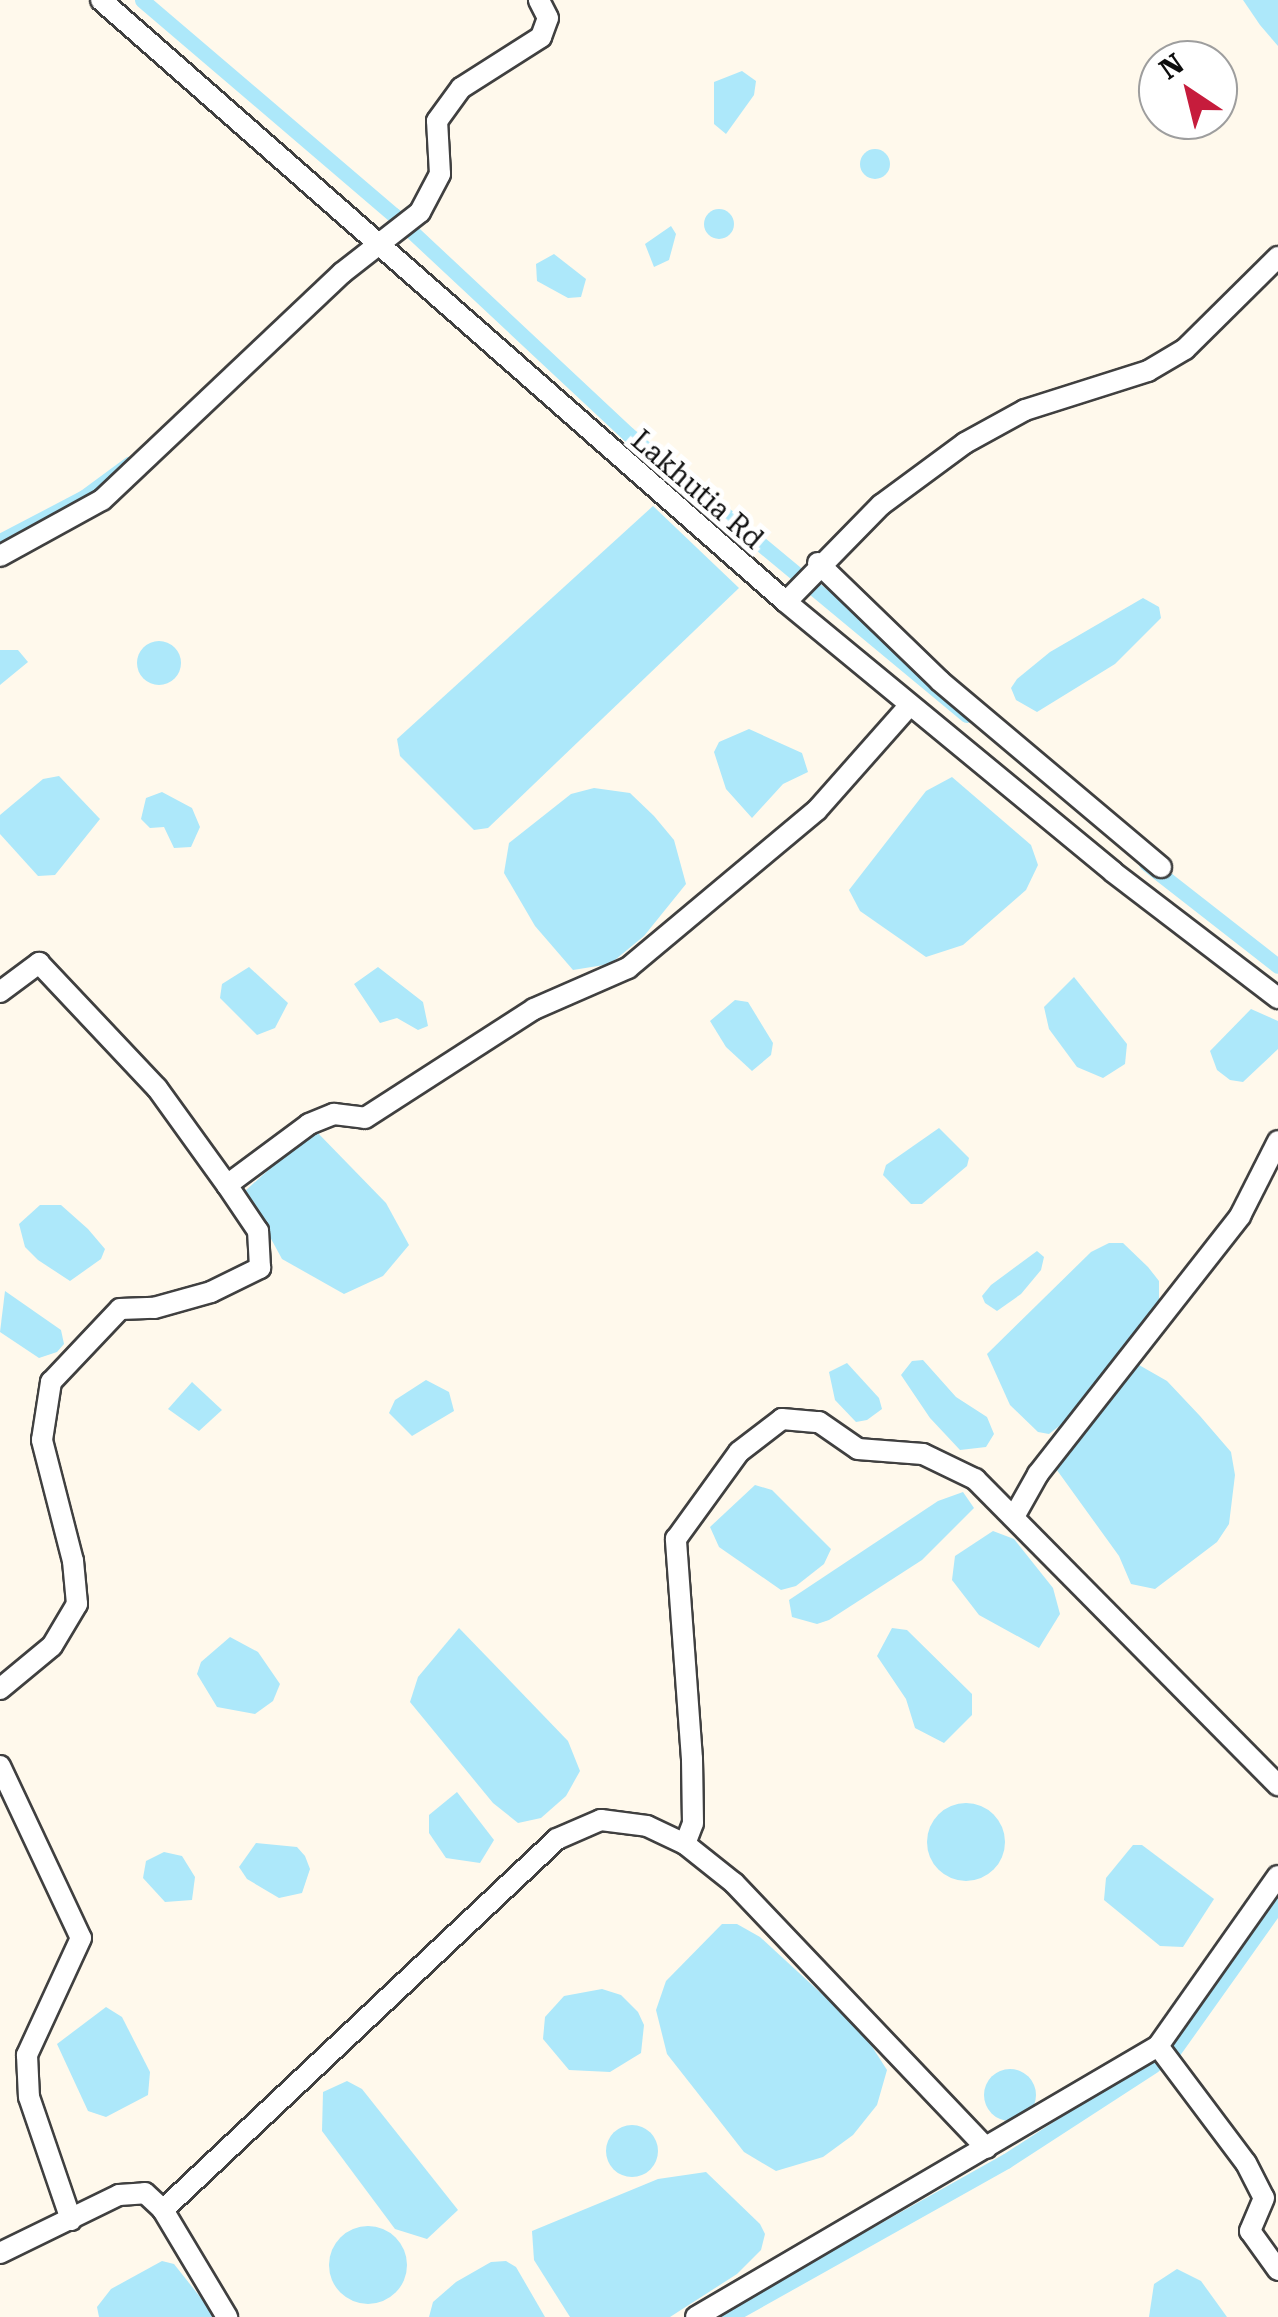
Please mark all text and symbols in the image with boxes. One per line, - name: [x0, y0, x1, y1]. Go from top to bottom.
- north arrow: [1138, 40, 1238, 140]
- text: N: [1153, 47, 1190, 86]
- street label: Lakhutia Rd: [624, 424, 770, 556]

